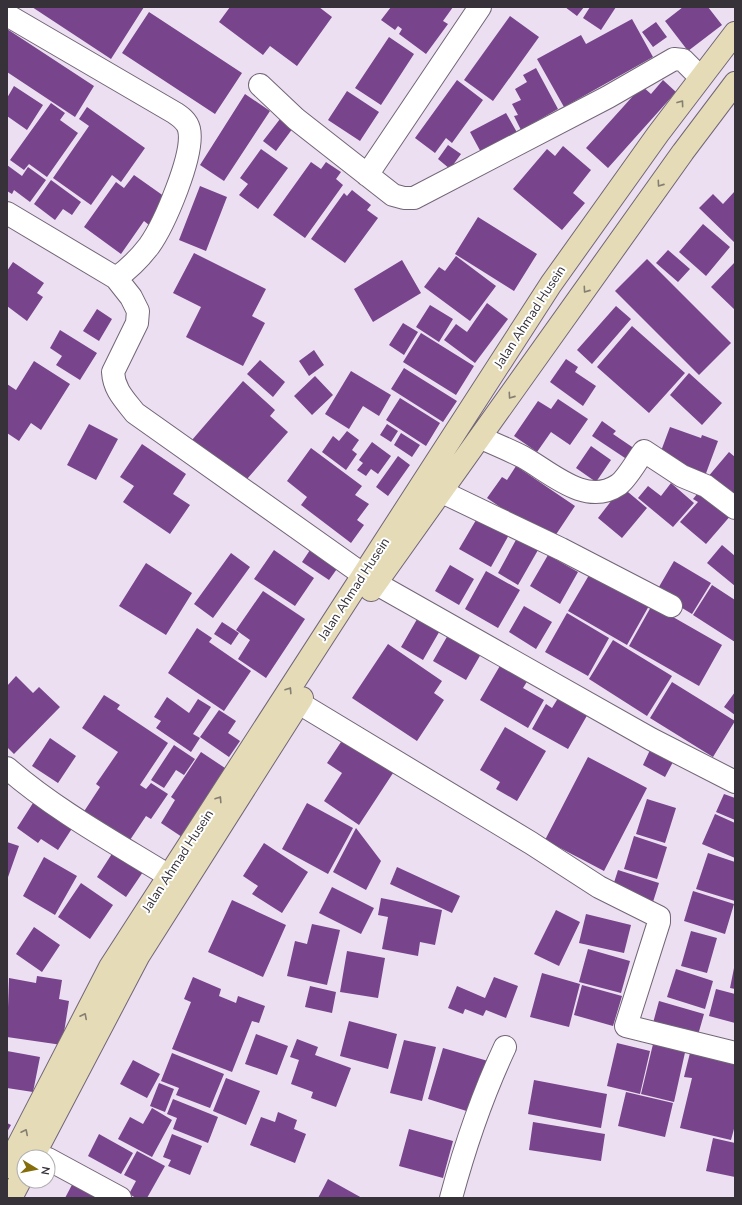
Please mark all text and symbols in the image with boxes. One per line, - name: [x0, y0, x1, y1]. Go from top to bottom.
- one-way arrow: [676, 100, 684, 107]
- one-way arrow: [658, 179, 665, 186]
- street label: Jalan Ahmad Husein: [489, 262, 570, 373]
- one-way arrow: [583, 286, 591, 293]
- one-way arrow: [508, 392, 515, 399]
- street label: Jalan Ahmad Husein: [313, 534, 394, 645]
- one-way arrow: [284, 687, 291, 694]
- one-way arrow: [214, 796, 221, 803]
- street label: Jalan Ahmad Husein: [137, 806, 218, 917]
- one-way arrow: [80, 1013, 87, 1021]
- one-way arrow: [20, 1129, 28, 1136]
- north arrow: [16, 1149, 56, 1189]
- text: N: [37, 1165, 53, 1176]

